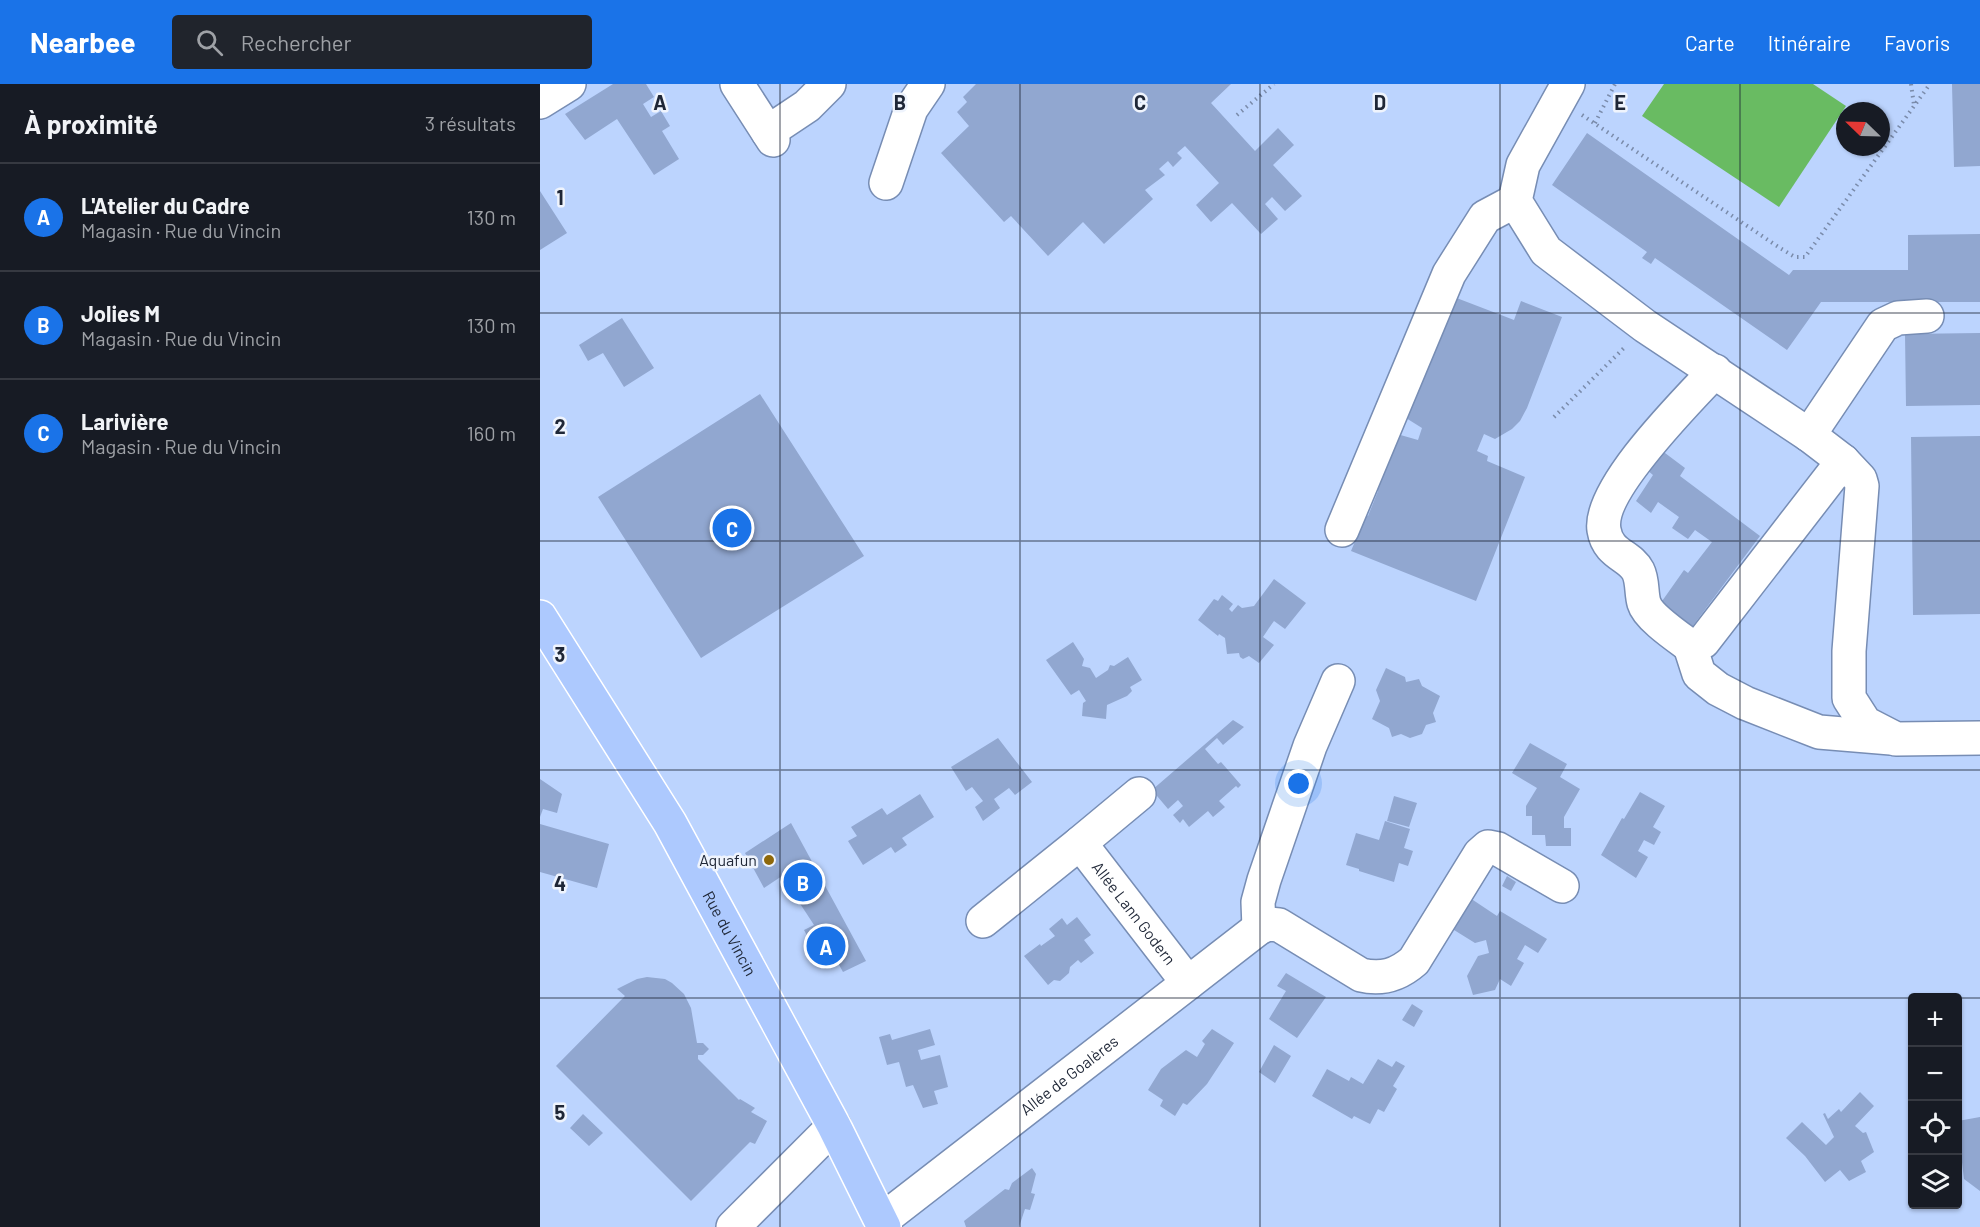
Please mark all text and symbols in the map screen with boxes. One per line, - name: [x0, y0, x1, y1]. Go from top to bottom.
- search box: [172, 15, 592, 69]
- text: Nearbee: [30, 25, 136, 59]
- icon: search: [193, 26, 226, 59]
- text: Rechercher: [241, 29, 351, 55]
- text: Carte: [1685, 30, 1735, 55]
- text: Itinéraire: [1768, 30, 1851, 55]
- text: Favoris: [1884, 30, 1950, 55]
- text: A: [653, 90, 667, 114]
- text: B: [894, 90, 906, 114]
- text: C: [1134, 90, 1146, 114]
- text: D: [1374, 90, 1386, 114]
- text: E: [1614, 90, 1626, 114]
- north arrow: [1836, 102, 1890, 156]
- text: À proximité: [24, 108, 158, 139]
- text: 3 résultats: [425, 111, 516, 135]
- text: 1: [556, 185, 564, 209]
- text: L'Atelier du Cadre: [81, 192, 250, 218]
- text: A: [37, 205, 50, 229]
- text: 130 m: [467, 205, 516, 229]
- text: Magasin · Rue du Vincin: [81, 218, 281, 242]
- text: Jolies M: [81, 300, 160, 326]
- text: B: [37, 313, 50, 337]
- text: 130 m: [467, 313, 516, 337]
- text: Magasin · Rue du Vincin: [81, 326, 281, 350]
- text: Larivière: [81, 408, 168, 434]
- text: 2: [554, 414, 566, 438]
- text: C: [37, 421, 50, 445]
- text: 160 m: [467, 421, 516, 445]
- text: Magasin · Rue du Vincin: [81, 434, 281, 458]
- pin: C: [712, 506, 752, 550]
- text: 3: [555, 642, 565, 666]
- your location: [1284, 769, 1313, 798]
- place label: Aquafun: [699, 850, 757, 869]
- marker: Aquafun: [762, 853, 776, 867]
- street label: Allée Lann Godern: [1089, 857, 1180, 968]
- pin: B: [784, 860, 822, 904]
- text: 4: [554, 871, 566, 895]
- street label: Rue du Vincin: [699, 887, 761, 979]
- pin: A: [806, 924, 846, 968]
- map controls: [1908, 993, 1962, 1209]
- button: +: [1908, 993, 1962, 1047]
- street label: Allée de Goalères: [1016, 1031, 1121, 1119]
- button: −: [1908, 1047, 1962, 1101]
- text: 5: [555, 1100, 566, 1124]
- button: locate: [1908, 1101, 1962, 1155]
- button: layers: [1908, 1155, 1962, 1209]

